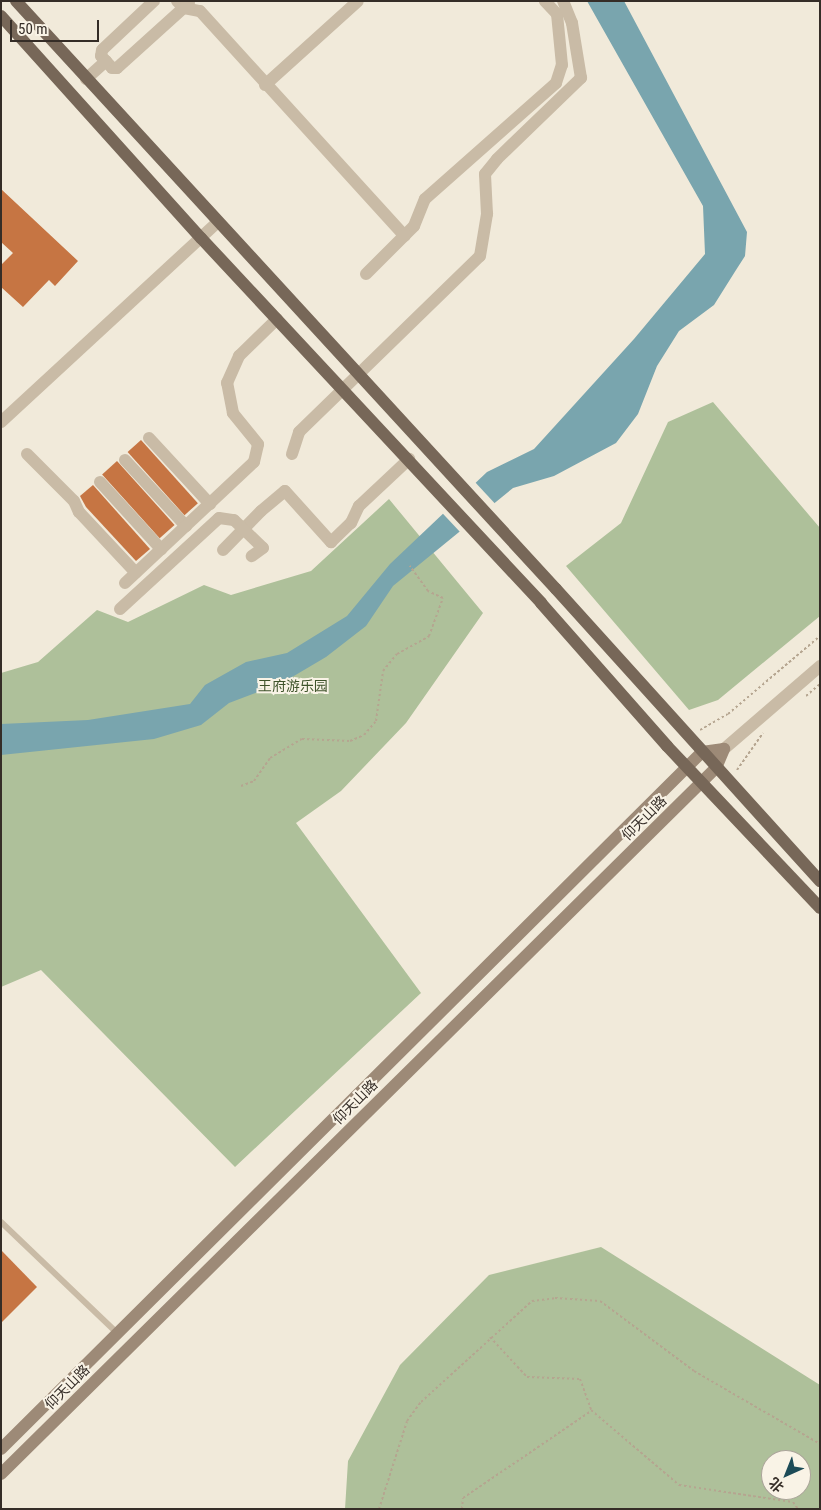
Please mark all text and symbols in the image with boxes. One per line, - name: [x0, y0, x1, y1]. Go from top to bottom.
- scale bar: [12, 10, 101, 42]
- text: 50 m: [18, 20, 48, 38]
- park label: 王府游乐园: [258, 678, 328, 694]
- street label: 仰天山路: [618, 792, 670, 844]
- street label: 仰天山路: [329, 1076, 381, 1128]
- street label: 仰天山路: [41, 1361, 93, 1413]
- north arrow: [761, 1450, 811, 1500]
- text: 北: [766, 1474, 787, 1496]

